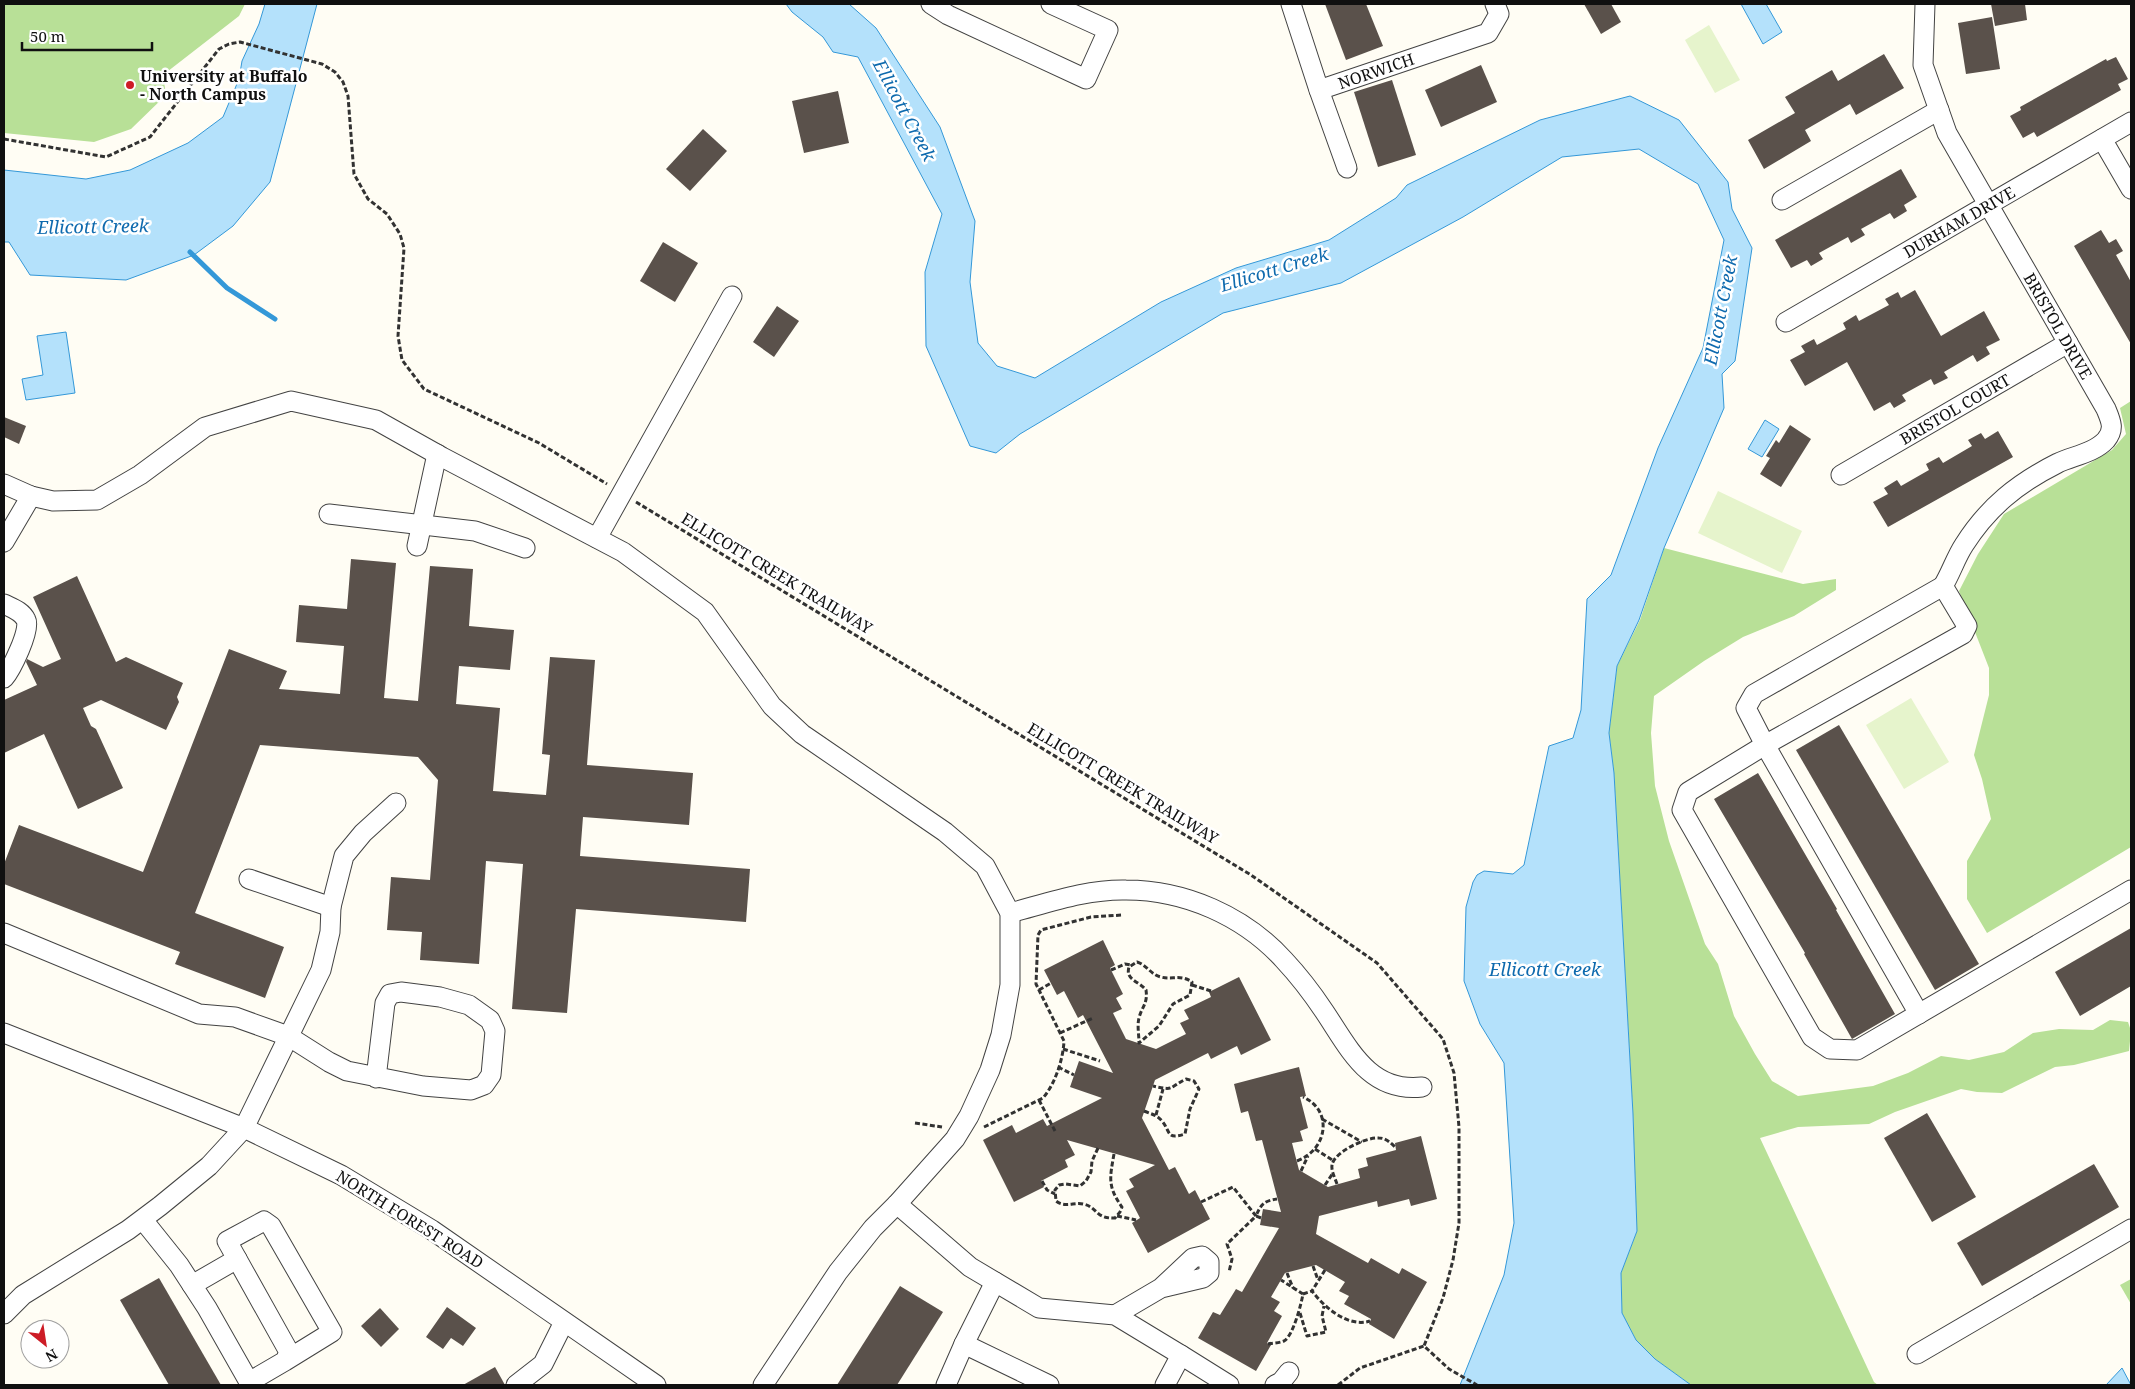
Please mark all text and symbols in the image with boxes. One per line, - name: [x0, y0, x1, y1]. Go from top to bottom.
- scale bar: [22, 20, 152, 52]
- text: 50 m: [30, 26, 65, 46]
- street label: NORWICH: [1335, 48, 1417, 94]
- water label: Ellicott Creek: [868, 54, 942, 166]
- place label: University at Buffalo - North Campus: [140, 65, 308, 105]
- marker: University at Buffalo - North Campus: [124, 79, 136, 91]
- street label: DURHAM DRIVE: [1899, 181, 2019, 263]
- water label: Ellicott Creek: [36, 213, 150, 239]
- water label: Ellicott Creek: [1216, 241, 1332, 297]
- water label: Ellicott Creek: [1697, 252, 1743, 368]
- street label: BRISTOL DRIVE: [2019, 269, 2097, 383]
- street label: BRISTOL COURT: [1896, 368, 2014, 449]
- street label: ELLICOTT CREEK TRAILWAY: [677, 507, 877, 639]
- street label: ELLICOTT CREEK TRAILWAY: [1023, 717, 1223, 849]
- water label: Ellicott Creek: [1488, 957, 1602, 981]
- street label: NORTH FOREST ROAD: [332, 1165, 488, 1273]
- north arrow: [20, 1319, 70, 1369]
- text: N: [42, 1345, 61, 1367]

